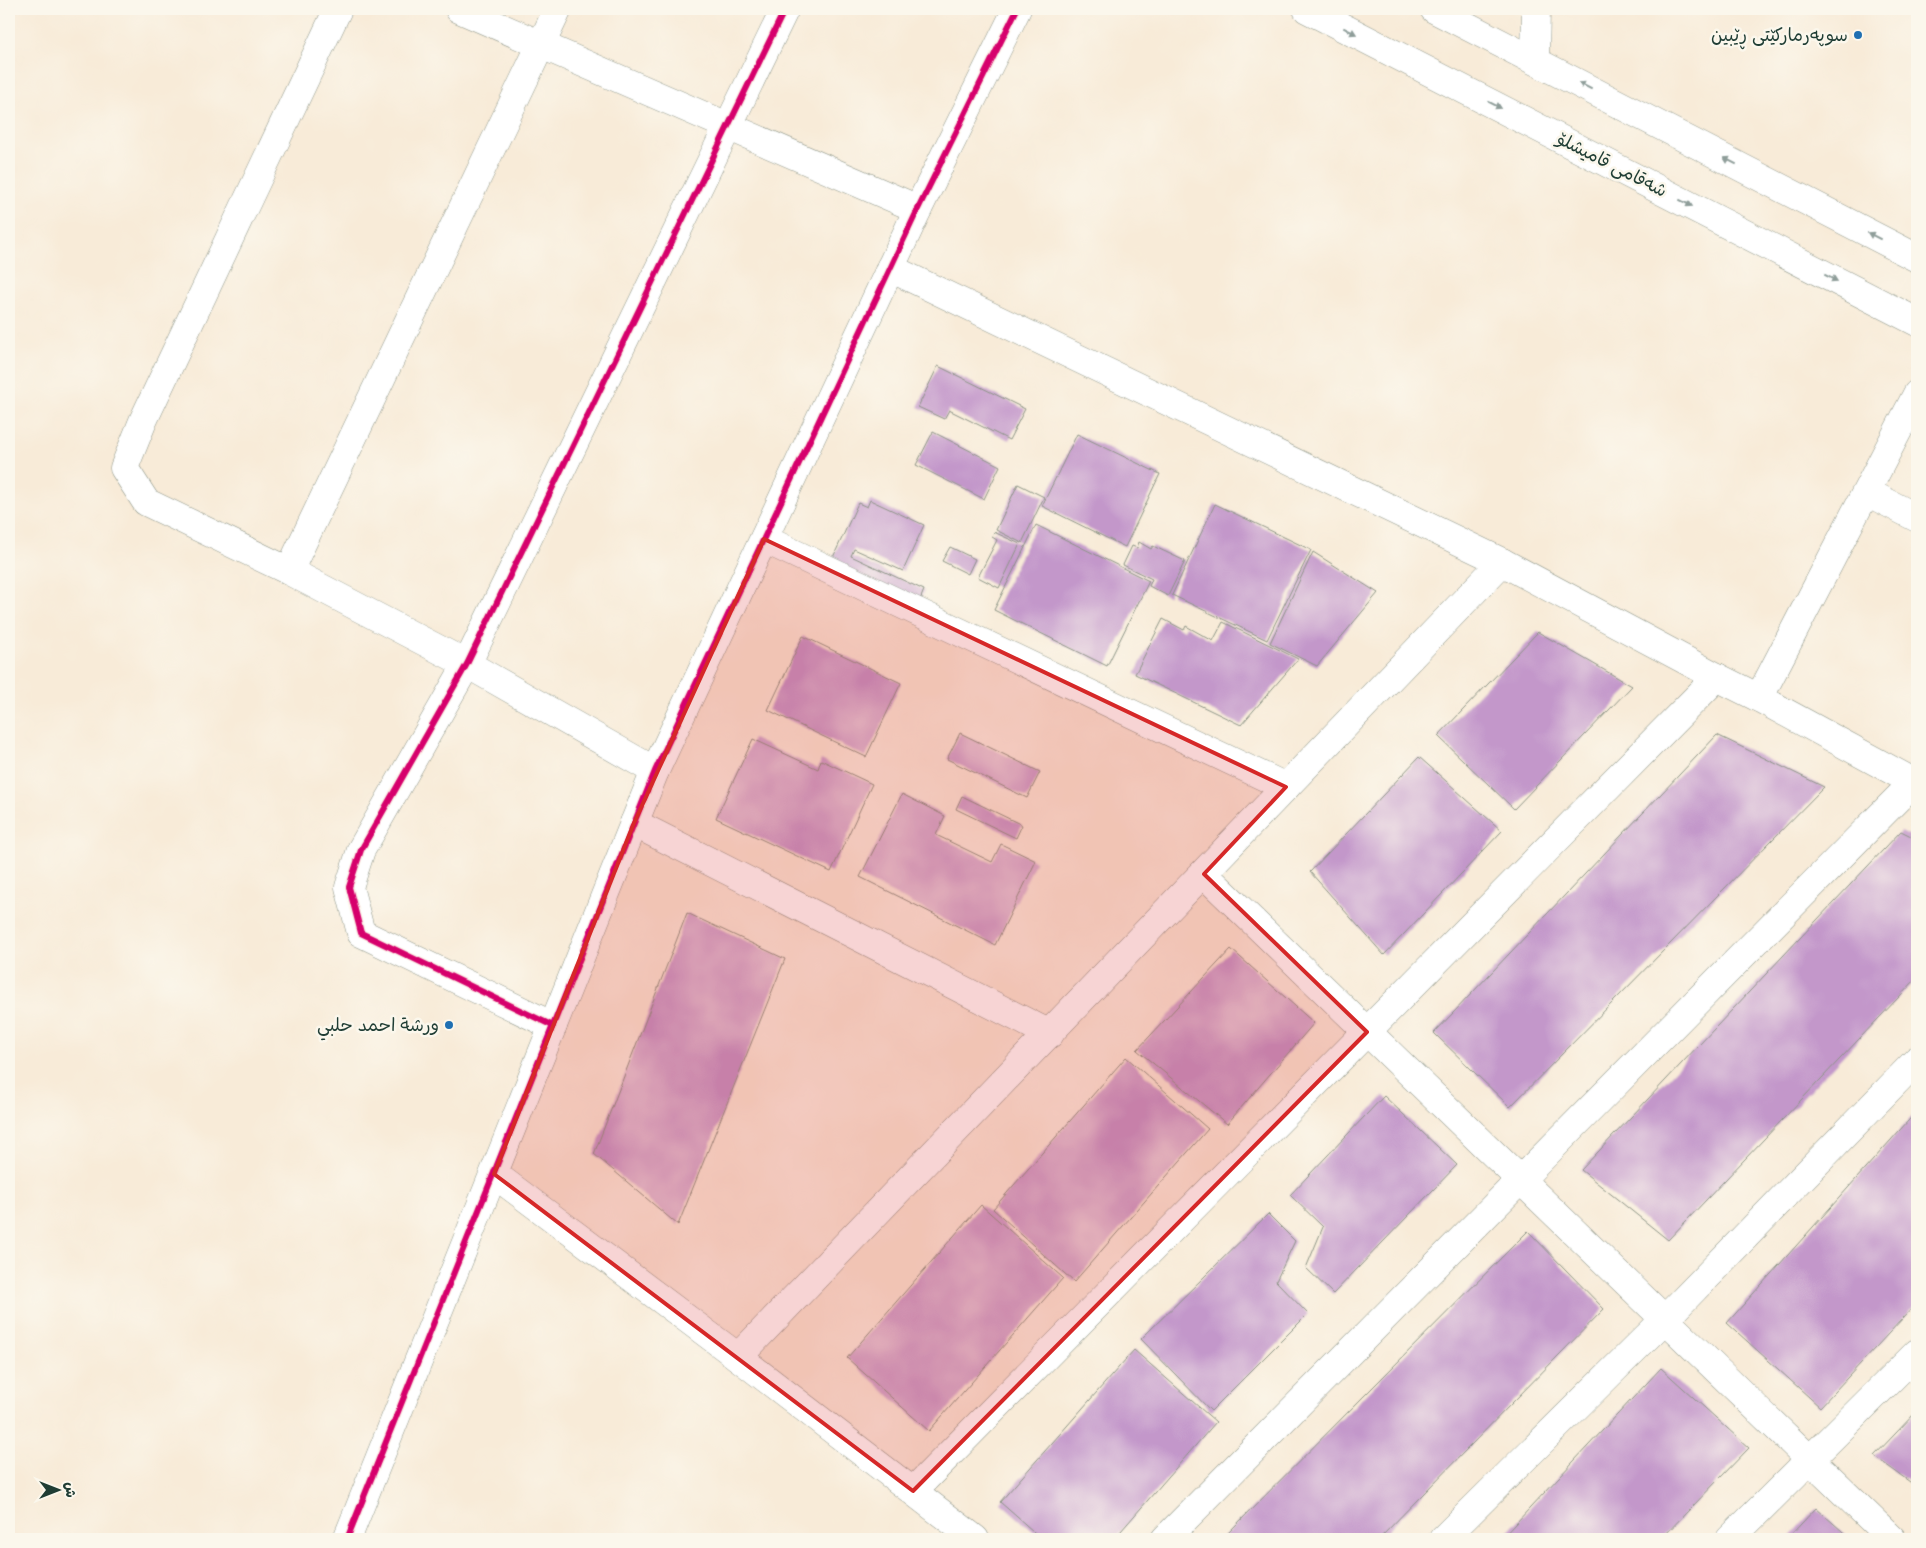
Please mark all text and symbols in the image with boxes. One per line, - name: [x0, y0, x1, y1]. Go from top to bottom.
- place label: سوپەرمارکێتی ڕێبین: [1711, 25, 1848, 50]
- one-way arrow: [1343, 27, 1358, 35]
- marker: سوپەرمارکێتی ڕێبین: [1852, 29, 1864, 41]
- one-way arrow: [1578, 82, 1592, 90]
- one-way arrow: [1488, 101, 1502, 109]
- street label: شەقامی قامیشلۆ: [1552, 127, 1671, 202]
- one-way arrow: [1722, 157, 1737, 165]
- one-way arrow: [1679, 199, 1694, 207]
- one-way arrow: [1867, 231, 1881, 240]
- one-way arrow: [1824, 274, 1838, 282]
- place label: ورشة احمد حلبي: [317, 1015, 439, 1041]
- marker: ورشة احمد حلبي: [443, 1019, 455, 1031]
- north arrow: [32, 1466, 82, 1516]
- text: ش: [62, 1482, 79, 1498]

